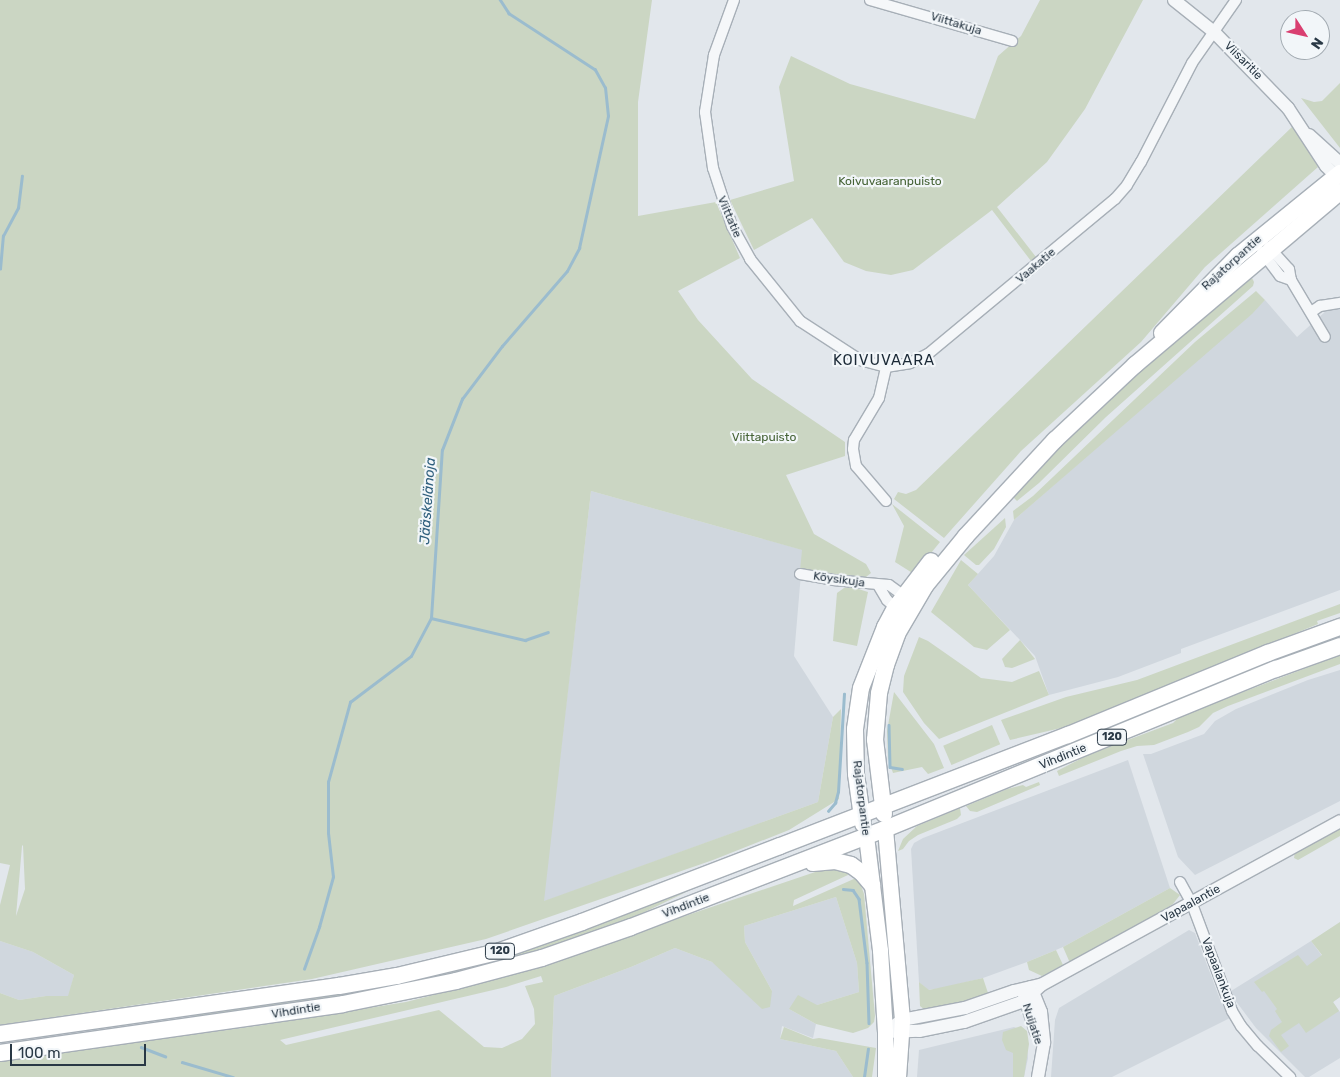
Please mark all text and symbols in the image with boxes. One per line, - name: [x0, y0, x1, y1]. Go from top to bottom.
- street label: Viittakuja: [929, 9, 983, 39]
- north arrow: [1280, 10, 1330, 60]
- text: N: [1307, 34, 1327, 52]
- street label: Viisaritie: [1221, 39, 1265, 83]
- park label: Koivuvaaranpuisto: [838, 175, 942, 189]
- street label: Viittatie: [714, 194, 744, 240]
- street label: Rajatorpantie: [1199, 232, 1265, 294]
- street label: Vaakatie: [1013, 245, 1059, 287]
- district label: KOIVUVAARA: [832, 352, 936, 370]
- park label: Viittapuisto: [732, 431, 796, 445]
- water label: Jääskelänoja: [417, 457, 439, 545]
- street label: Köysikuja: [812, 569, 866, 591]
- road number: 120: [1096, 729, 1128, 746]
- street label: Vihdintie: [1037, 741, 1089, 773]
- street label: Rajatorpantie: [849, 760, 873, 836]
- street label: Vapaalantie: [1159, 882, 1223, 926]
- street label: Vihdintie: [660, 890, 712, 922]
- street label: Vapaalankuja: [1198, 936, 1238, 1010]
- road number: 120: [484, 942, 516, 959]
- street label: Vihdintie: [270, 1000, 322, 1022]
- street label: Nuijatie: [1019, 1002, 1045, 1046]
- scale bar: [12, 1034, 149, 1066]
- text: 100 m: [18, 1044, 60, 1062]

